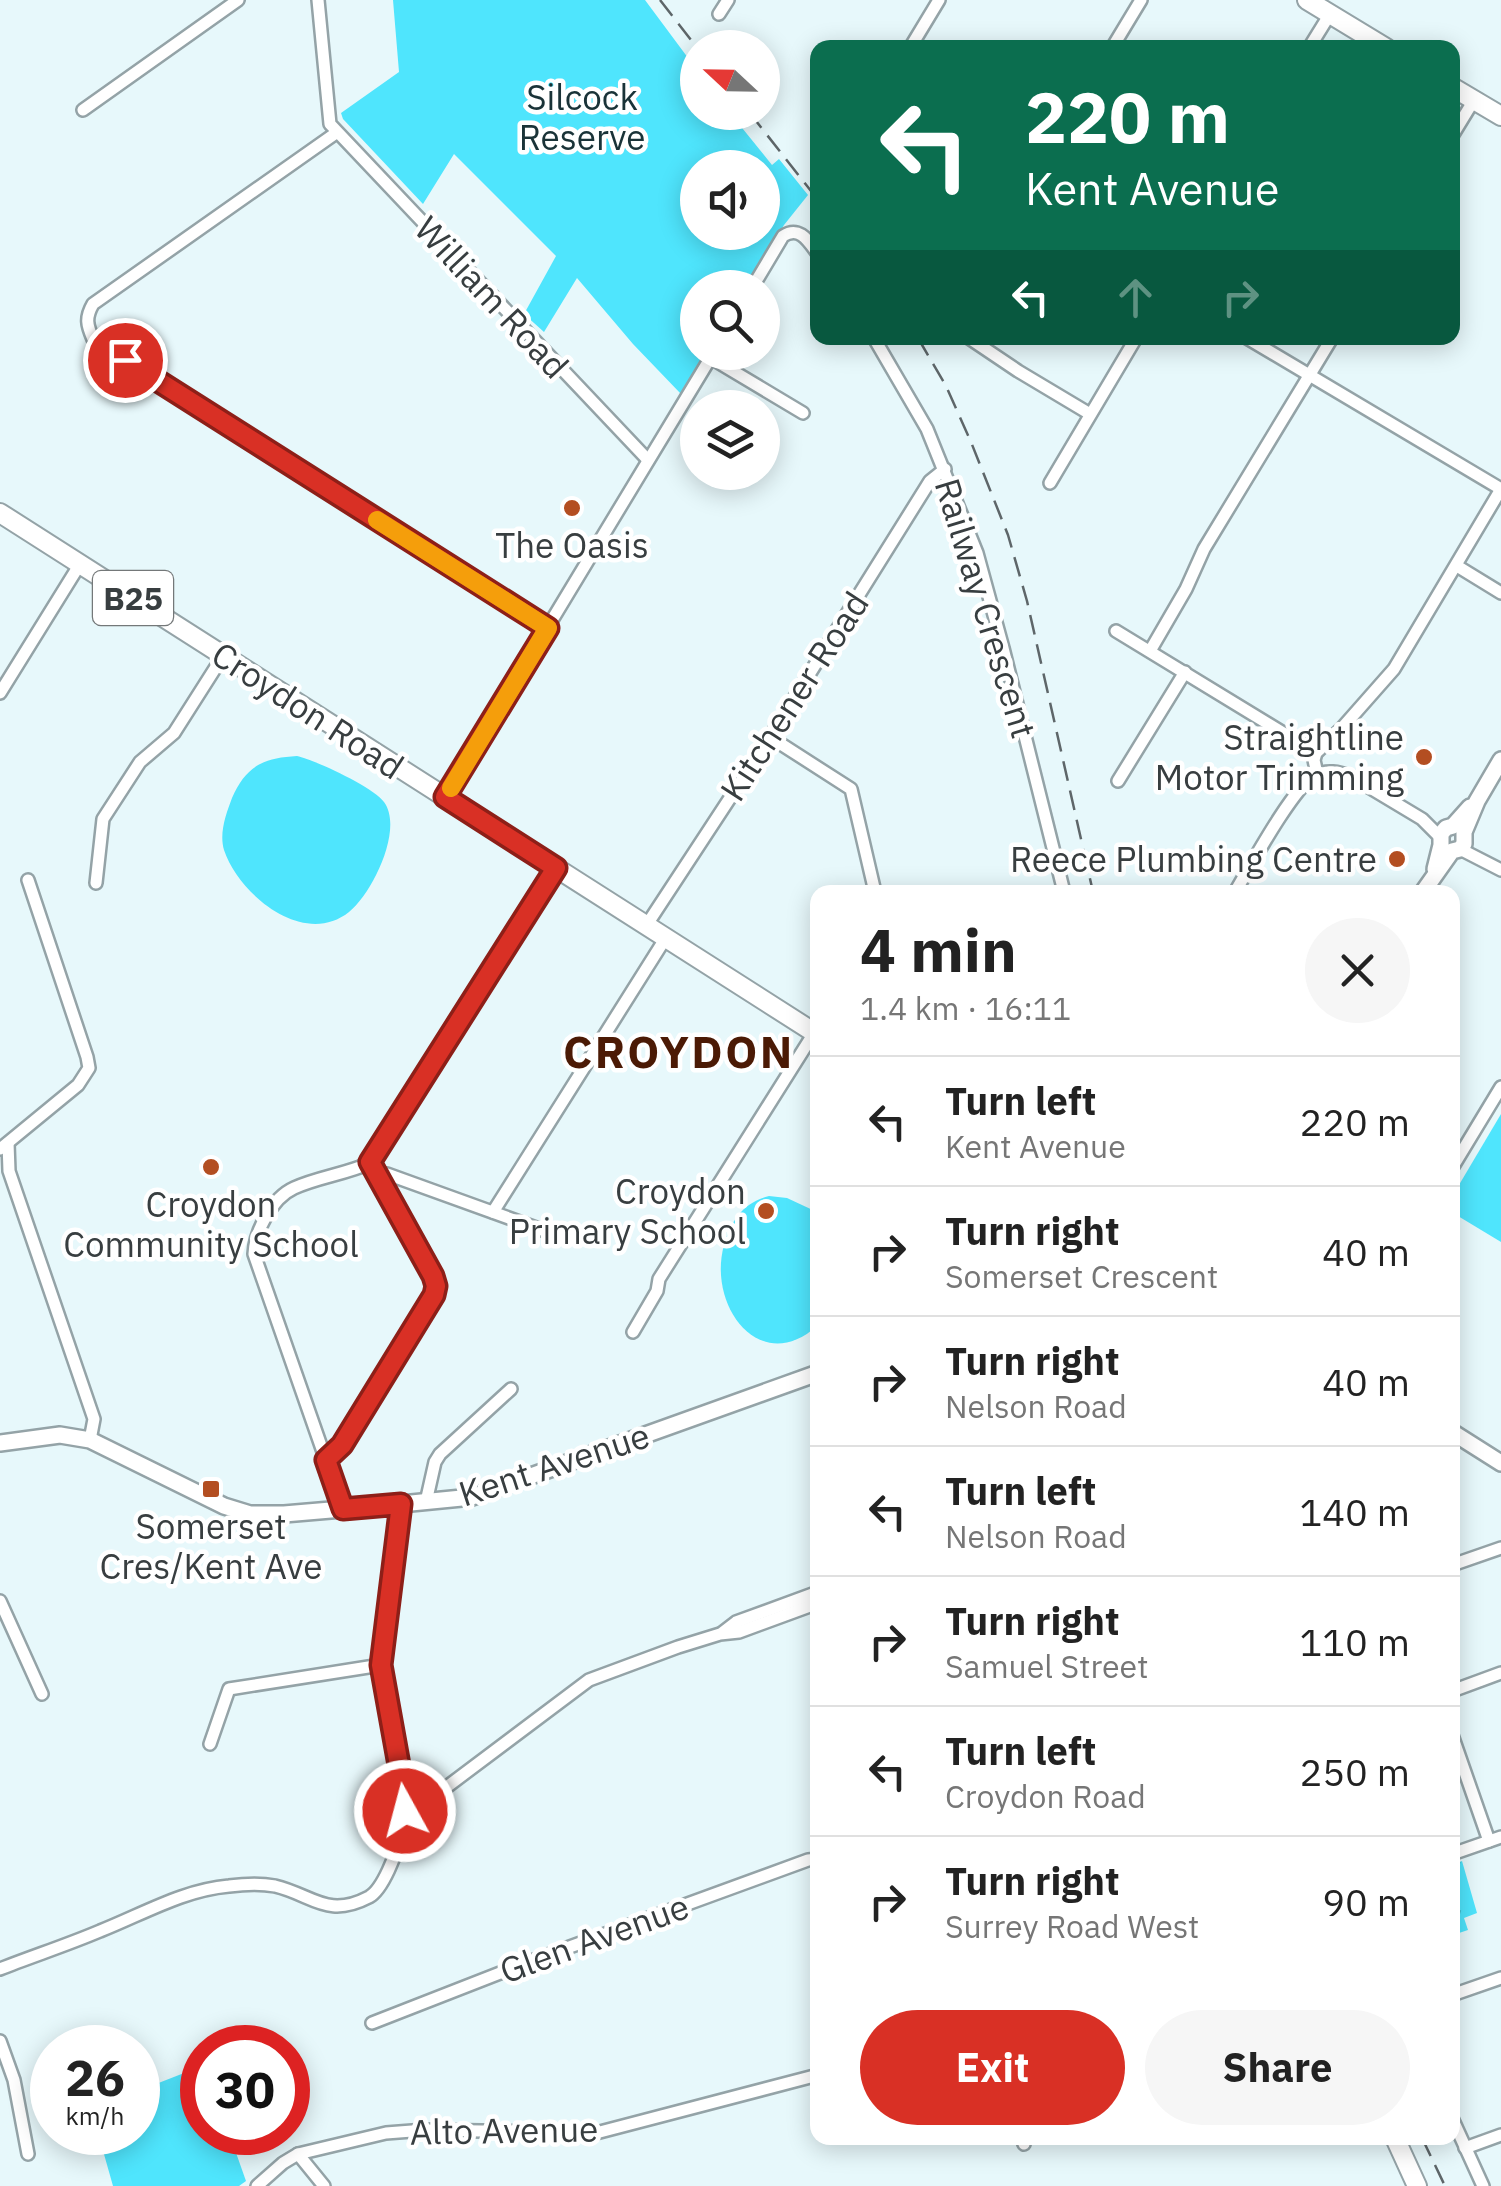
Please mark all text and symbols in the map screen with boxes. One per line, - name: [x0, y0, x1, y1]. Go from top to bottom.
- north arrow: [680, 30, 780, 130]
- map controls: [680, 30, 780, 490]
- text: 220 m: [1025, 71, 1230, 162]
- park label: Silcock Reserve: [519, 74, 645, 160]
- icon: left: [860, 80, 990, 210]
- button: sound: [680, 150, 780, 250]
- text: Kent Avenue: [1025, 159, 1279, 217]
- street label: William Road: [405, 206, 579, 388]
- button: search: [680, 270, 780, 370]
- icon: left: [1003, 270, 1058, 325]
- icon: ahead: [1108, 270, 1163, 325]
- icon: right: [1213, 270, 1268, 325]
- pin: [83, 318, 168, 403]
- icon: arrive: [98, 333, 153, 388]
- button: layers: [680, 390, 780, 490]
- street label: Railway Crescent: [925, 473, 1047, 743]
- marker: The Oasis: [561, 497, 583, 519]
- place label: The Oasis: [495, 522, 649, 568]
- road number: B25: [93, 571, 173, 625]
- street label: Kitchener Road: [709, 583, 879, 809]
- street label: Croydon Road: [203, 631, 413, 789]
- place label: Straightline Motor Trimming: [1155, 714, 1405, 800]
- marker: Straightline Motor Trimming: [1413, 746, 1435, 768]
- place label: Reece Plumbing Centre: [1010, 836, 1377, 882]
- marker: Reece Plumbing Centre: [1386, 848, 1408, 870]
- text: 4 min: [860, 910, 1017, 989]
- button: close: [1305, 918, 1410, 1023]
- text: 1.4 km · 16:11: [860, 987, 1071, 1029]
- district label: CROYDON: [563, 1022, 795, 1080]
- text: Turn left: [945, 1076, 1096, 1125]
- icon: left: [860, 1094, 915, 1149]
- text: 220 m: [1299, 1097, 1410, 1146]
- text: Kent Avenue: [945, 1125, 1126, 1167]
- marker: Croydon Community School: [200, 1156, 222, 1178]
- place label: Croydon Primary School: [509, 1168, 746, 1254]
- place label: Croydon Community School: [63, 1181, 359, 1267]
- marker: Croydon Primary School: [755, 1200, 777, 1222]
- text: Turn right: [945, 1206, 1120, 1255]
- icon: right: [860, 1224, 915, 1279]
- text: 40 m: [1322, 1227, 1410, 1276]
- text: Somerset Crescent: [945, 1255, 1218, 1297]
- text: Turn right: [945, 1336, 1120, 1385]
- icon: right: [860, 1354, 915, 1409]
- text: 40 m: [1322, 1357, 1410, 1406]
- text: Nelson Road: [945, 1385, 1127, 1427]
- street label: Kent Avenue: [453, 1412, 655, 1516]
- text: Turn left: [945, 1466, 1096, 1515]
- marker: Somerset Cres/Kent Ave: [200, 1478, 222, 1500]
- icon: left: [860, 1484, 915, 1539]
- text: 140 m: [1299, 1487, 1410, 1536]
- place label: Somerset Cres/Kent Ave: [100, 1503, 322, 1589]
- text: Nelson Road: [945, 1515, 1127, 1557]
- text: Turn right: [945, 1596, 1120, 1645]
- icon: right: [860, 1614, 915, 1669]
- text: 110 m: [1299, 1617, 1410, 1666]
- text: Samuel Street: [945, 1645, 1148, 1687]
- text: Turn left: [945, 1726, 1096, 1775]
- icon: left: [860, 1744, 915, 1799]
- text: 250 m: [1299, 1747, 1410, 1796]
- position arrow: [353, 1759, 457, 1863]
- text: Croydon Road: [945, 1775, 1146, 1817]
- text: Turn right: [945, 1856, 1120, 1905]
- icon: right: [860, 1874, 915, 1929]
- text: 90 m: [1322, 1877, 1410, 1926]
- street label: Glen Avenue: [493, 1883, 695, 1993]
- text: Surrey Road West: [945, 1905, 1199, 1947]
- button: Exit: [860, 2010, 1125, 2125]
- button: Share: [1145, 2010, 1410, 2125]
- speed limit sign: 30: [180, 2025, 310, 2155]
- text: 26: [65, 2045, 125, 2110]
- text: km/h: [66, 2099, 124, 2132]
- street label: Alto Avenue: [409, 2105, 599, 2155]

